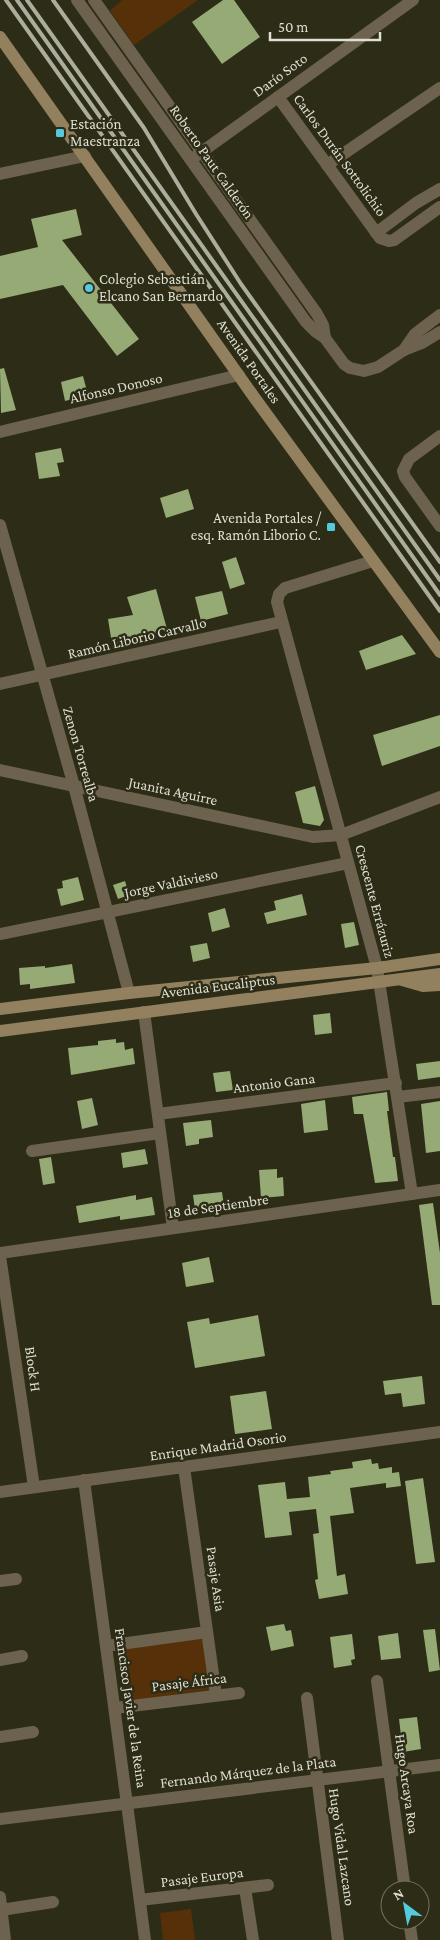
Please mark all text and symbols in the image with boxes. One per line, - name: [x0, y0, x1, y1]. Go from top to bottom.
- scale bar: [270, 10, 380, 42]
- text: 50 m: [278, 19, 308, 35]
- street label: Darío Soto: [250, 50, 310, 100]
- street label: Carlos Durán Sottolichio: [290, 91, 390, 219]
- street label: Roberto Paut Calderón: [167, 102, 257, 222]
- place label: Estación Maestranza: [70, 116, 140, 149]
- marker: Estación Maestranza: [54, 127, 66, 139]
- place label: Colegio Sebastián Elcano San Bernardo: [99, 271, 223, 304]
- marker: Colegio Sebastián Elcano San Bernardo: [83, 282, 95, 294]
- street label: Avenida Portales: [214, 316, 284, 406]
- street label: Alfonso Donoso: [68, 370, 164, 406]
- place label: Avenida Portales / esq. Ramón Liborio C.: [191, 510, 322, 544]
- marker: Avenida Portales / esq. Ramón Liborio C.: [325, 521, 337, 533]
- street label: Ramón Liborio Carvallo: [66, 614, 208, 662]
- street label: Zenon Torrealba: [60, 705, 102, 803]
- street label: Juanita Aguirre: [125, 773, 219, 809]
- street label: Crescente Errázuriz: [352, 843, 398, 959]
- street label: Jorge Valdivieso: [121, 865, 219, 902]
- street label: Avenida Eucaliptus: [160, 971, 276, 1002]
- street label: Antonio Gana: [232, 1070, 316, 1096]
- street label: 18 de Septiembre: [167, 1191, 270, 1222]
- street label: Block H: [22, 1345, 44, 1393]
- street label: Enrique Madrid Osorio: [149, 1428, 287, 1465]
- street label: Pasaje Asia: [203, 1546, 228, 1613]
- street label: Francisco Javier de la Reina: [111, 1627, 150, 1789]
- street label: Pasaje África: [151, 1669, 228, 1696]
- street label: Hugo Arcaya Roa: [391, 1733, 422, 1835]
- street label: Fernando Márquez de la Plata: [159, 1753, 337, 1792]
- street label: Hugo Vidal Lazcano: [325, 1787, 358, 1907]
- street label: Pasaje Europa: [160, 1864, 245, 1891]
- north arrow: [380, 1880, 430, 1930]
- text: N: [390, 1884, 407, 1903]

